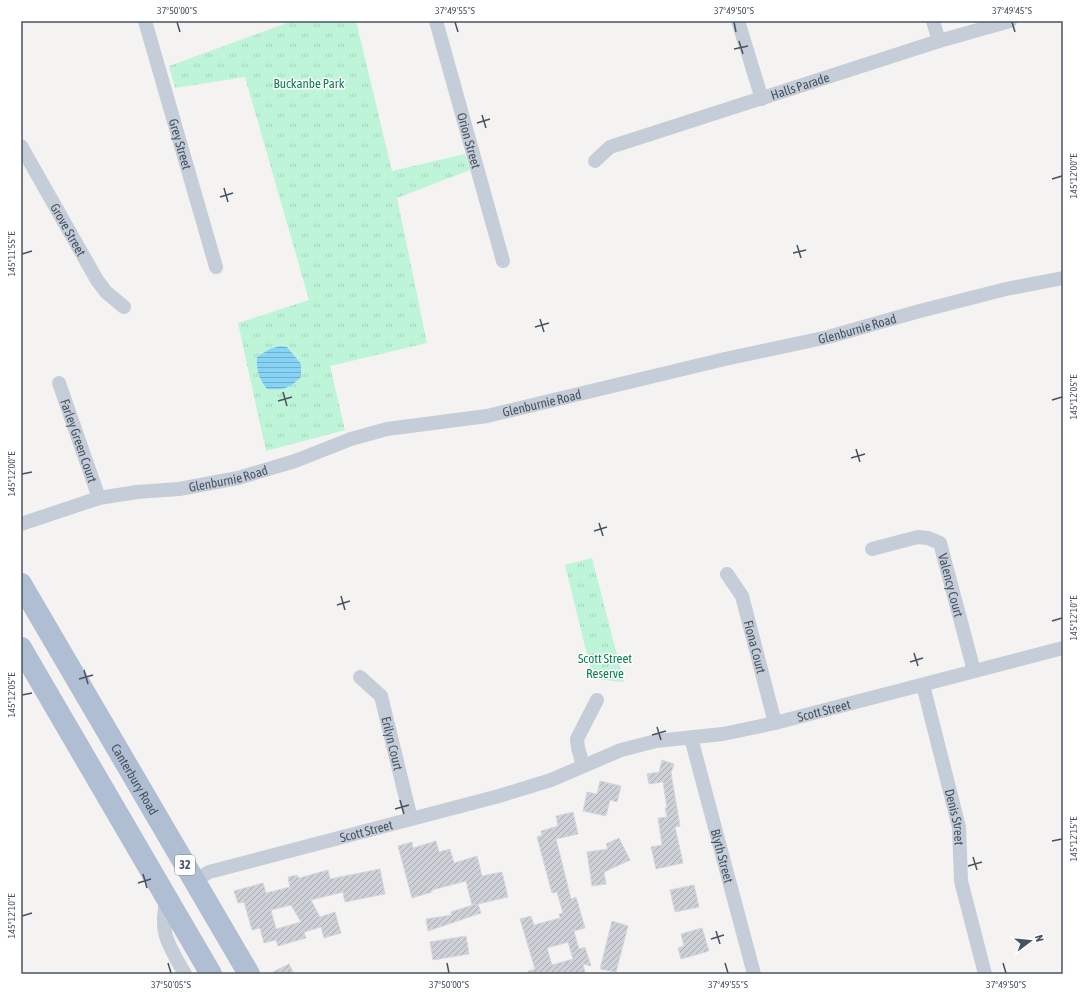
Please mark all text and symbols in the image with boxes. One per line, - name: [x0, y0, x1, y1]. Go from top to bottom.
- text: 37°50'00"S: [157, 5, 197, 16]
- text: 37°49'55"S: [435, 5, 475, 16]
- text: 37°49'50"S: [714, 5, 754, 16]
- text: 37°49'45"S: [992, 5, 1032, 16]
- street label: Halls Parade: [769, 70, 831, 103]
- park label: Buckanbe Park: [274, 76, 345, 91]
- street label: Orion Street: [454, 111, 484, 170]
- street label: Grey Street: [166, 117, 195, 172]
- text: 145°12'00"E: [1068, 153, 1079, 198]
- street label: Grove Street: [47, 201, 89, 259]
- text: 145°11'55"E: [6, 231, 17, 276]
- street label: Glenburnie Road: [817, 311, 898, 347]
- text: 145°12'05"E: [1068, 374, 1079, 419]
- street label: Glenburnie Road: [501, 387, 583, 420]
- street label: Farley Green Court: [57, 397, 100, 485]
- text: 145°12'00"E: [6, 451, 17, 496]
- street label: Glenburnie Road: [187, 463, 269, 495]
- street label: Valency Court: [935, 552, 966, 619]
- text: 145°12'10"E: [1068, 595, 1079, 640]
- street label: Fiona Court: [741, 619, 769, 675]
- park label: Scott Street Reserve: [578, 651, 632, 681]
- text: 145°12'05"E: [6, 672, 17, 717]
- street label: Scott Street: [796, 697, 852, 725]
- street label: Erilyn Court: [378, 715, 406, 772]
- street label: Canterbury Road: [108, 741, 161, 818]
- street label: Denis Street: [942, 787, 967, 846]
- text: 145°12'15"E: [1068, 816, 1079, 861]
- street label: Scott Street: [338, 817, 395, 845]
- street label: Blyth Street: [708, 827, 736, 885]
- road number: 32: [175, 855, 195, 875]
- text: 145°12'10"E: [6, 893, 17, 938]
- north arrow: [1010, 921, 1050, 961]
- text: N: [1033, 933, 1046, 943]
- text: 37°50'05"S: [151, 979, 191, 990]
- text: 37°50'00"S: [429, 979, 469, 990]
- text: 37°49'55"S: [708, 979, 748, 990]
- text: 37°49'50"S: [986, 979, 1026, 990]

